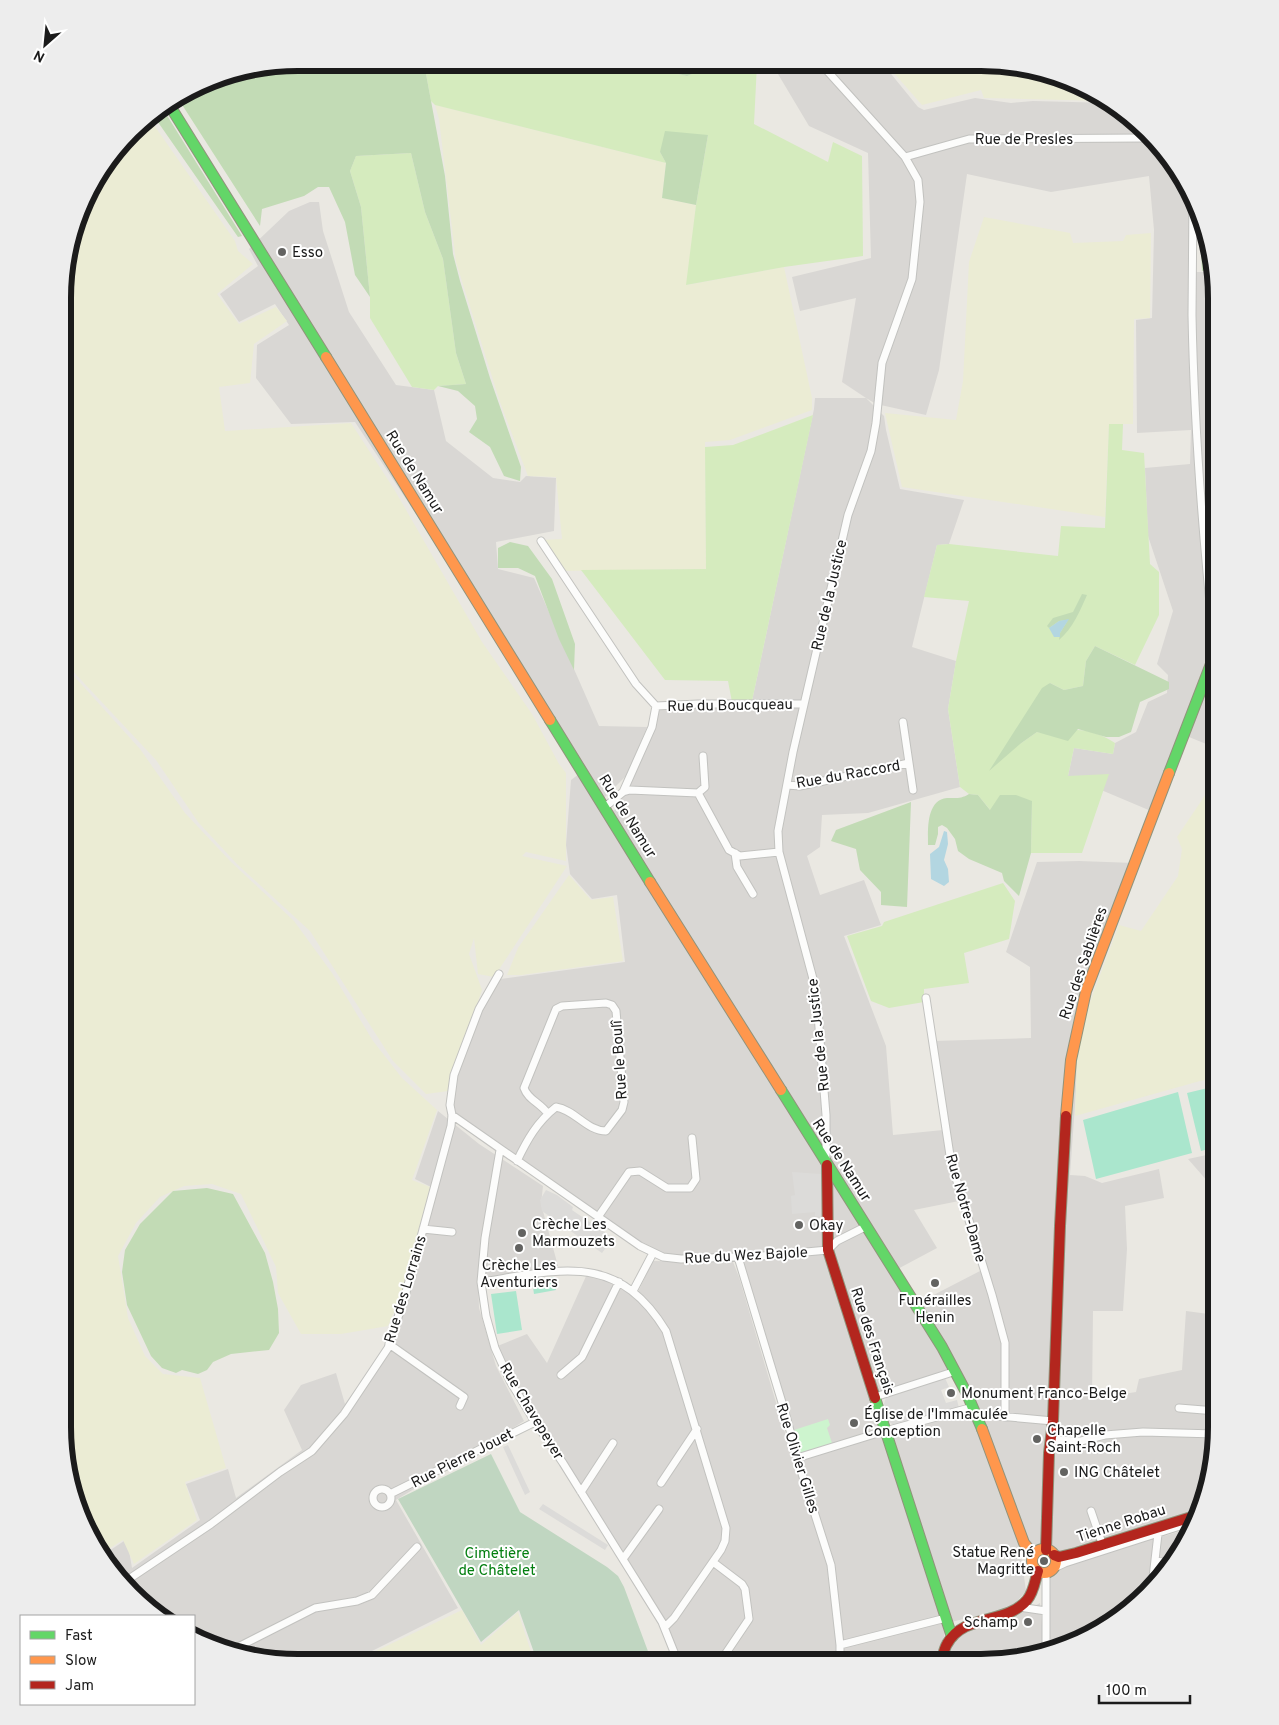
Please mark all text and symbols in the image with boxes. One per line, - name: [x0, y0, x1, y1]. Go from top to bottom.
- north arrow: [20, 20, 70, 70]
- text: N: [31, 45, 48, 65]
- street label: Rue de Presles: [975, 131, 1073, 150]
- place label: Esso: [292, 244, 323, 263]
- marker: Esso: [276, 246, 288, 258]
- street label: Rue de Namur: [380, 427, 447, 518]
- street label: Rue de la Justice: [808, 538, 852, 653]
- street label: Rue du Boucqueau: [667, 696, 793, 717]
- street label: Rue du Raccord: [795, 757, 902, 794]
- street label: Rue de Namur: [593, 771, 660, 862]
- street label: Rue des Sablières: [1056, 905, 1113, 1022]
- street label: Rue de la Justice: [804, 977, 835, 1092]
- street label: Rue le Boulî: [608, 1018, 633, 1100]
- street label: Rue de Namur: [807, 1116, 875, 1206]
- street label: Rue Notre-Dame: [940, 1152, 989, 1265]
- place label: Crèche Les Marmouzets: [532, 1216, 615, 1252]
- place label: Okay: [809, 1217, 843, 1236]
- marker: Okay: [793, 1219, 805, 1231]
- marker: Crèche Les Marmouzets: [516, 1227, 528, 1239]
- street label: Rue des Lorrains: [381, 1233, 432, 1346]
- marker: Crèche Les Aventuriers: [513, 1242, 525, 1254]
- street label: Rue du Wez Bajole: [684, 1244, 808, 1269]
- place label: Crèche Les Aventuriers: [480, 1257, 558, 1293]
- marker: Funérailles Henin: [929, 1277, 941, 1289]
- street label: Rue des Français: [845, 1285, 898, 1398]
- place label: Funérailles Henin: [898, 1292, 972, 1328]
- street label: Rue Chavepeyer: [494, 1360, 567, 1464]
- place label: Monument Franco-Belge: [961, 1385, 1127, 1404]
- marker: Monument Franco-Belge: [945, 1387, 957, 1399]
- street label: Rue Olivier Gilles: [771, 1401, 822, 1516]
- place label: Église de l'Immaculée Conception: [864, 1405, 1008, 1442]
- marker: Église de l'Immaculée Conception: [848, 1417, 860, 1429]
- place label: Chapelle Saint-Roch: [1047, 1422, 1121, 1458]
- street label: Rue Pierre Jouet: [408, 1425, 517, 1493]
- marker: Chapelle Saint-Roch: [1031, 1433, 1043, 1445]
- place label: ING Châtelet: [1074, 1464, 1160, 1483]
- marker: ING Châtelet: [1058, 1466, 1070, 1478]
- street label: Tienne Robau: [1074, 1501, 1168, 1548]
- place label: Statue René Magritte: [952, 1544, 1034, 1580]
- park label: Cimetière de Châtelet: [458, 1545, 536, 1581]
- marker: Statue René Magritte: [1038, 1555, 1050, 1567]
- place label: Schamp: [964, 1614, 1018, 1633]
- legend: [20, 1615, 195, 1705]
- marker: Schamp: [1022, 1616, 1034, 1628]
- text: Fast: [65, 1627, 93, 1646]
- text: Slow: [65, 1652, 97, 1671]
- scale bar: [1099, 1672, 1190, 1704]
- text: Jam: [65, 1677, 94, 1696]
- text: 100 m: [1106, 1682, 1147, 1701]

